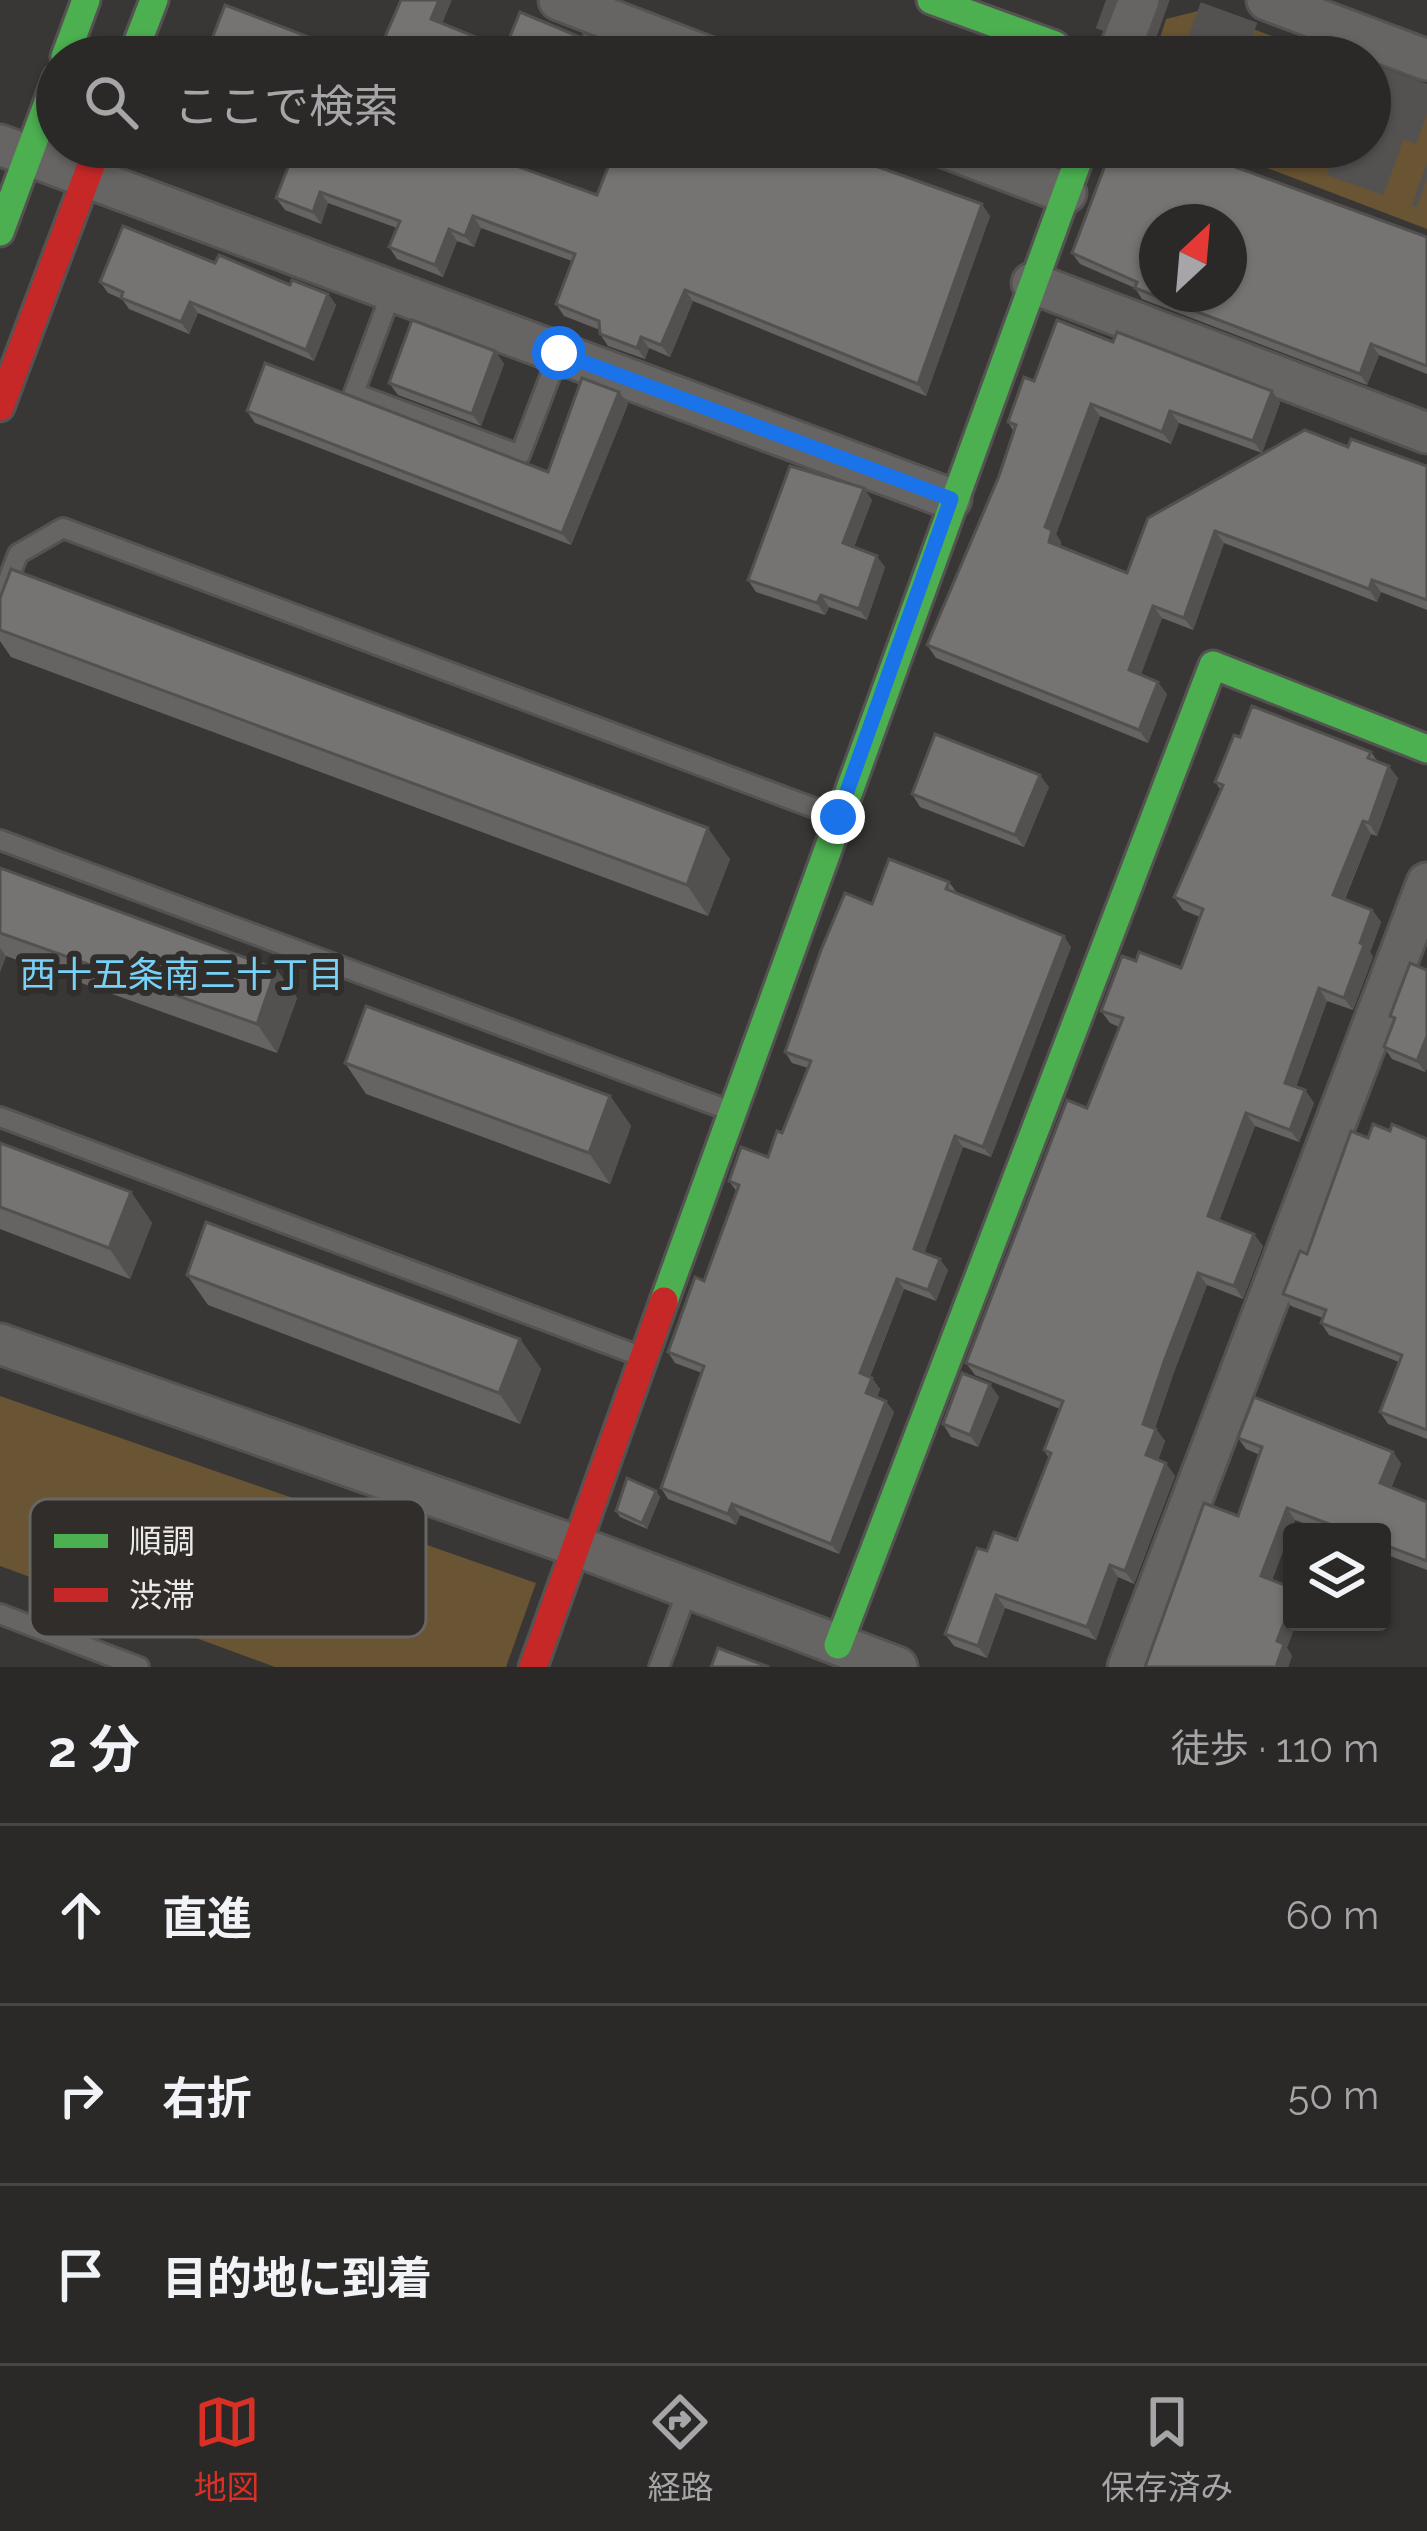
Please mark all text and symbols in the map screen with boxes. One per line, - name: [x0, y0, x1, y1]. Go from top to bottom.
- search box: [36, 36, 1391, 168]
- icon: search: [78, 69, 144, 135]
- text: ここで検索: [174, 80, 399, 133]
- north arrow: [1139, 204, 1247, 312]
- route start: [532, 326, 586, 380]
- route end: [811, 790, 865, 844]
- district label: 西十五条南三十丁目: [20, 953, 344, 995]
- legend: [30, 1499, 426, 1637]
- text: 順調: [129, 1522, 195, 1561]
- map controls: [1283, 1523, 1391, 1631]
- button: layers: [1283, 1523, 1391, 1631]
- text: 渋滞: [129, 1576, 195, 1615]
- text: 2 分: [48, 1719, 140, 1779]
- text: 徒歩 · 110 m: [1171, 1725, 1379, 1771]
- icon: ahead: [48, 1882, 114, 1948]
- text: 直進: [162, 1892, 252, 1945]
- text: 60 m: [1286, 1892, 1379, 1938]
- icon: right: [48, 2062, 114, 2128]
- text: 右折: [162, 2072, 252, 2125]
- text: 50 m: [1288, 2072, 1379, 2118]
- icon: arrive: [48, 2242, 114, 2308]
- text: 目的地に到着: [162, 2252, 432, 2305]
- tab: 地図: [194, 2389, 260, 2509]
- tab: 経路: [647, 2389, 713, 2509]
- tab: 保存済み: [1101, 2389, 1233, 2509]

